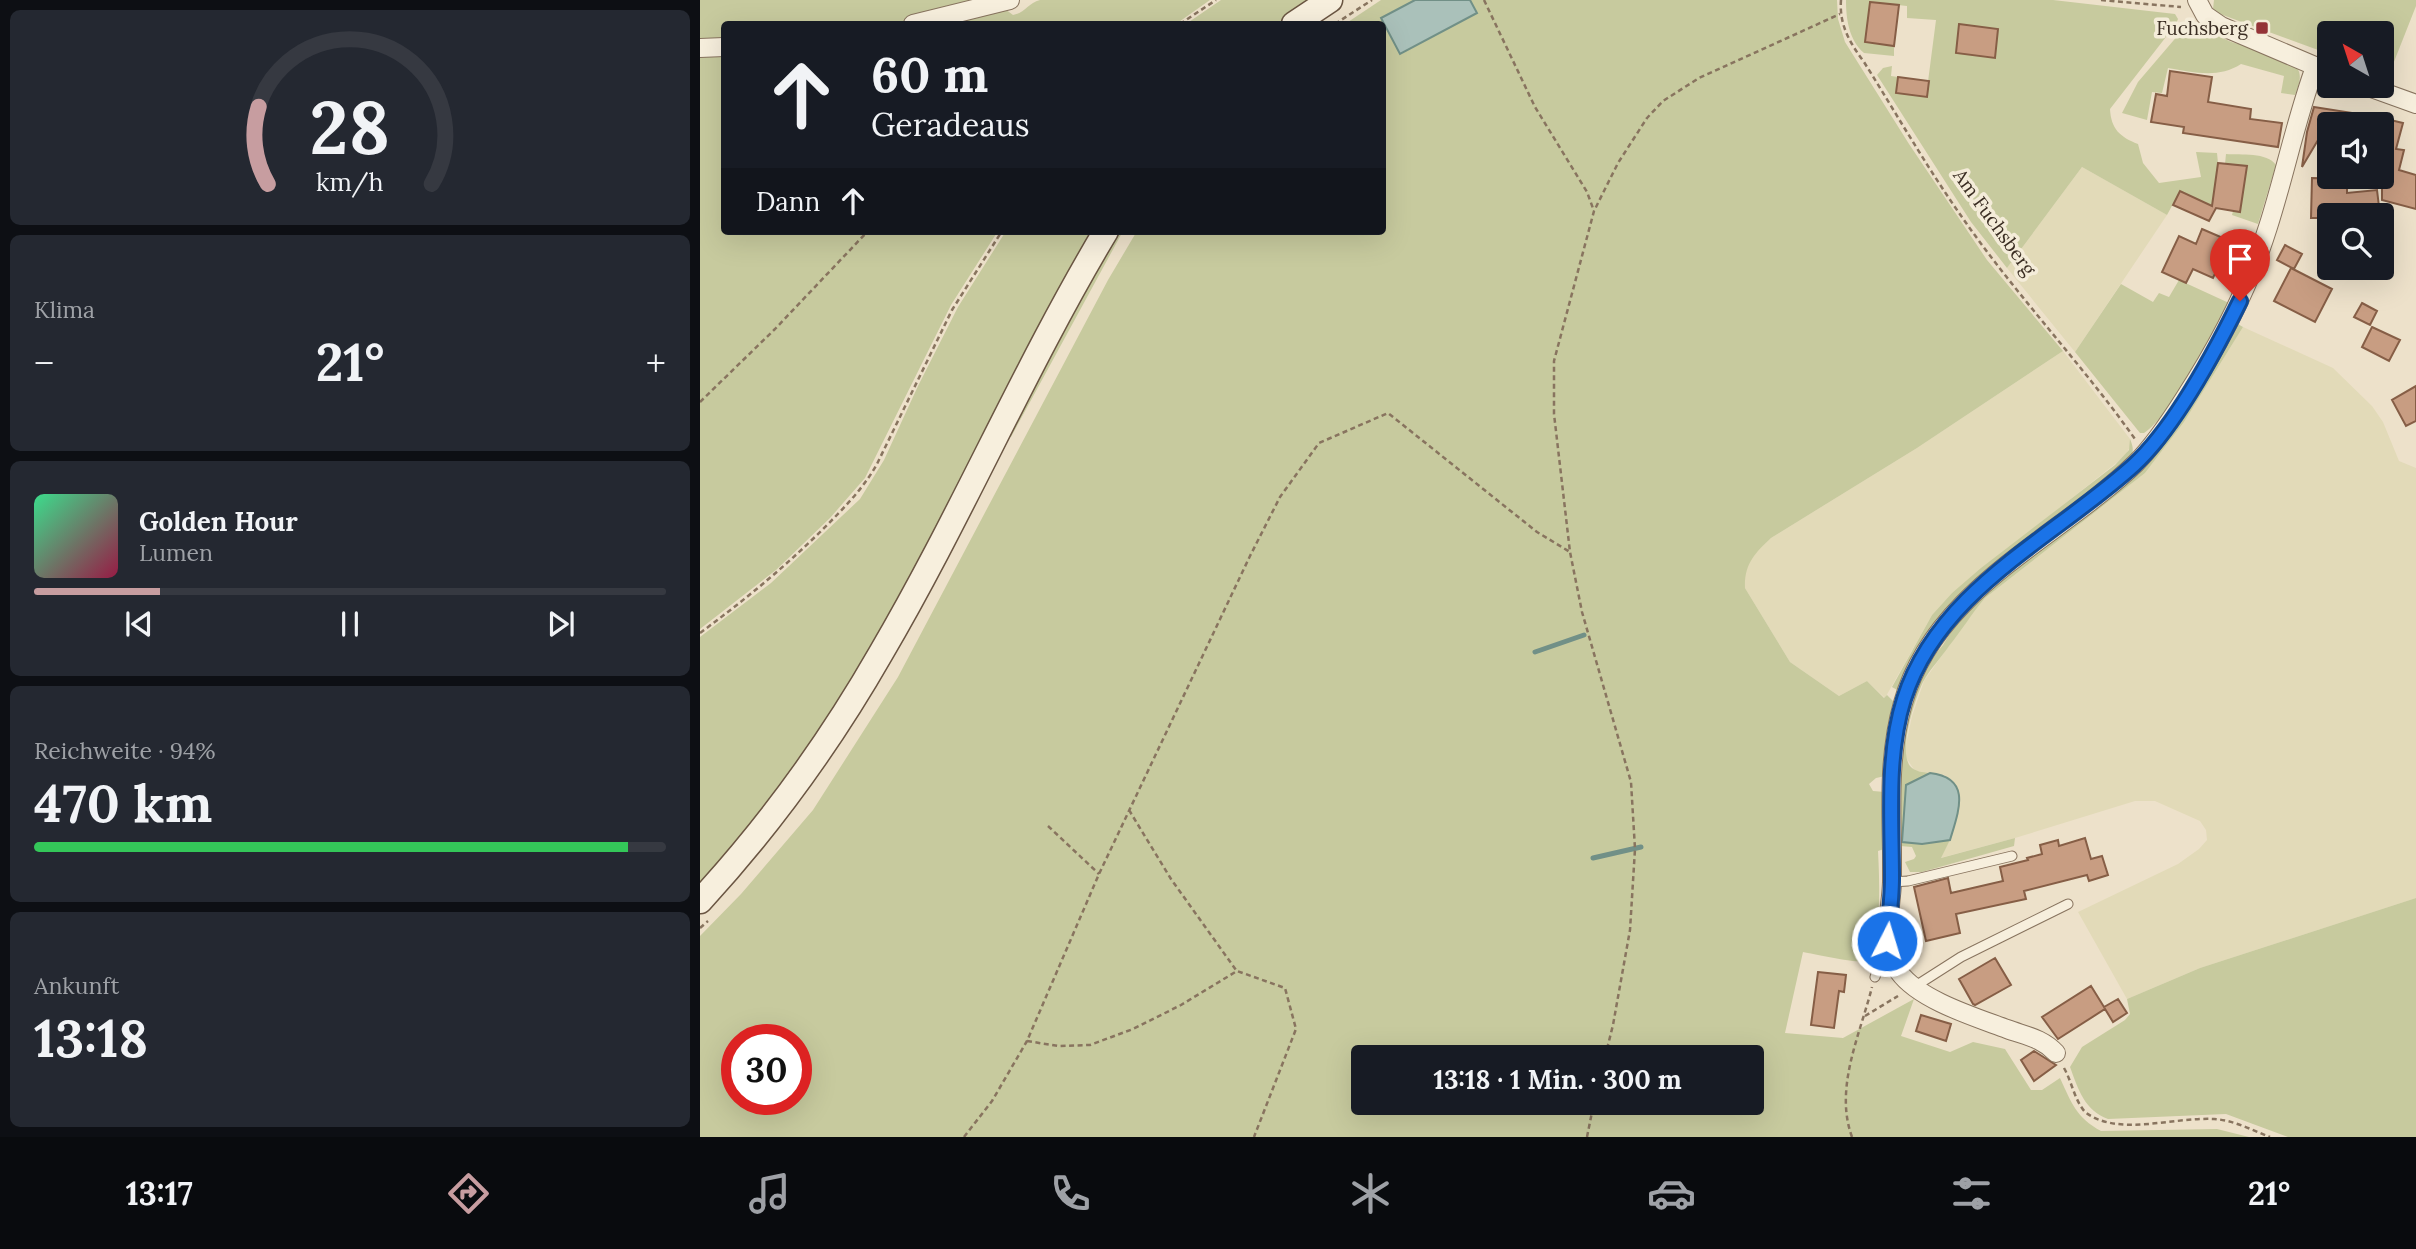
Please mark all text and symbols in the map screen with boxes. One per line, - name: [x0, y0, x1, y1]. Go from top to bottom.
- place label: Fuchsberg: [2156, 16, 2248, 40]
- marker: Fuchsberg: [2254, 20, 2270, 36]
- north arrow: [2317, 21, 2394, 98]
- map controls: [2317, 21, 2394, 280]
- text: 60 m: [871, 43, 988, 105]
- icon: ahead: [756, 49, 847, 140]
- text: 28: [310, 81, 390, 174]
- text: Geradeaus: [871, 104, 1030, 145]
- button: sound: [2317, 112, 2394, 189]
- street label: Am Fuchsberg: [1948, 163, 2042, 280]
- text: km/h: [316, 166, 384, 198]
- icon: ahead: [834, 182, 872, 220]
- text: Dann: [756, 185, 820, 218]
- button: search: [2317, 203, 2394, 280]
- pin: [2210, 229, 2270, 301]
- icon: arrive: [2221, 240, 2259, 278]
- text: Klima: [34, 295, 95, 324]
- text: 21°: [316, 329, 384, 395]
- text: −: [34, 339, 54, 387]
- text: +: [646, 339, 666, 387]
- text: Golden Hour: [139, 505, 298, 538]
- text: Lumen: [139, 538, 213, 567]
- icon: previous: [120, 605, 158, 643]
- icon: pause: [331, 605, 369, 643]
- icon: next: [542, 605, 580, 643]
- text: Reichweite · 94%: [34, 736, 216, 765]
- text: 470 km: [34, 770, 212, 836]
- position arrow: [1850, 904, 1924, 978]
- text: Ankunft: [34, 971, 119, 1000]
- text: 13:18: [34, 1005, 148, 1071]
- speed limit sign: 30: [721, 1024, 812, 1115]
- text: 13:18 · 1 Min. · 300 m: [1433, 1063, 1682, 1096]
- icon: directions: [444, 1169, 493, 1218]
- icon: music: [745, 1169, 794, 1218]
- icon: phone: [1046, 1169, 1095, 1218]
- icon: climate: [1346, 1169, 1395, 1218]
- icon: car: [1647, 1169, 1696, 1218]
- icon: filters: [1947, 1169, 1996, 1218]
- text: 13:17: [126, 1173, 193, 1214]
- text: 21°: [2248, 1173, 2290, 1214]

